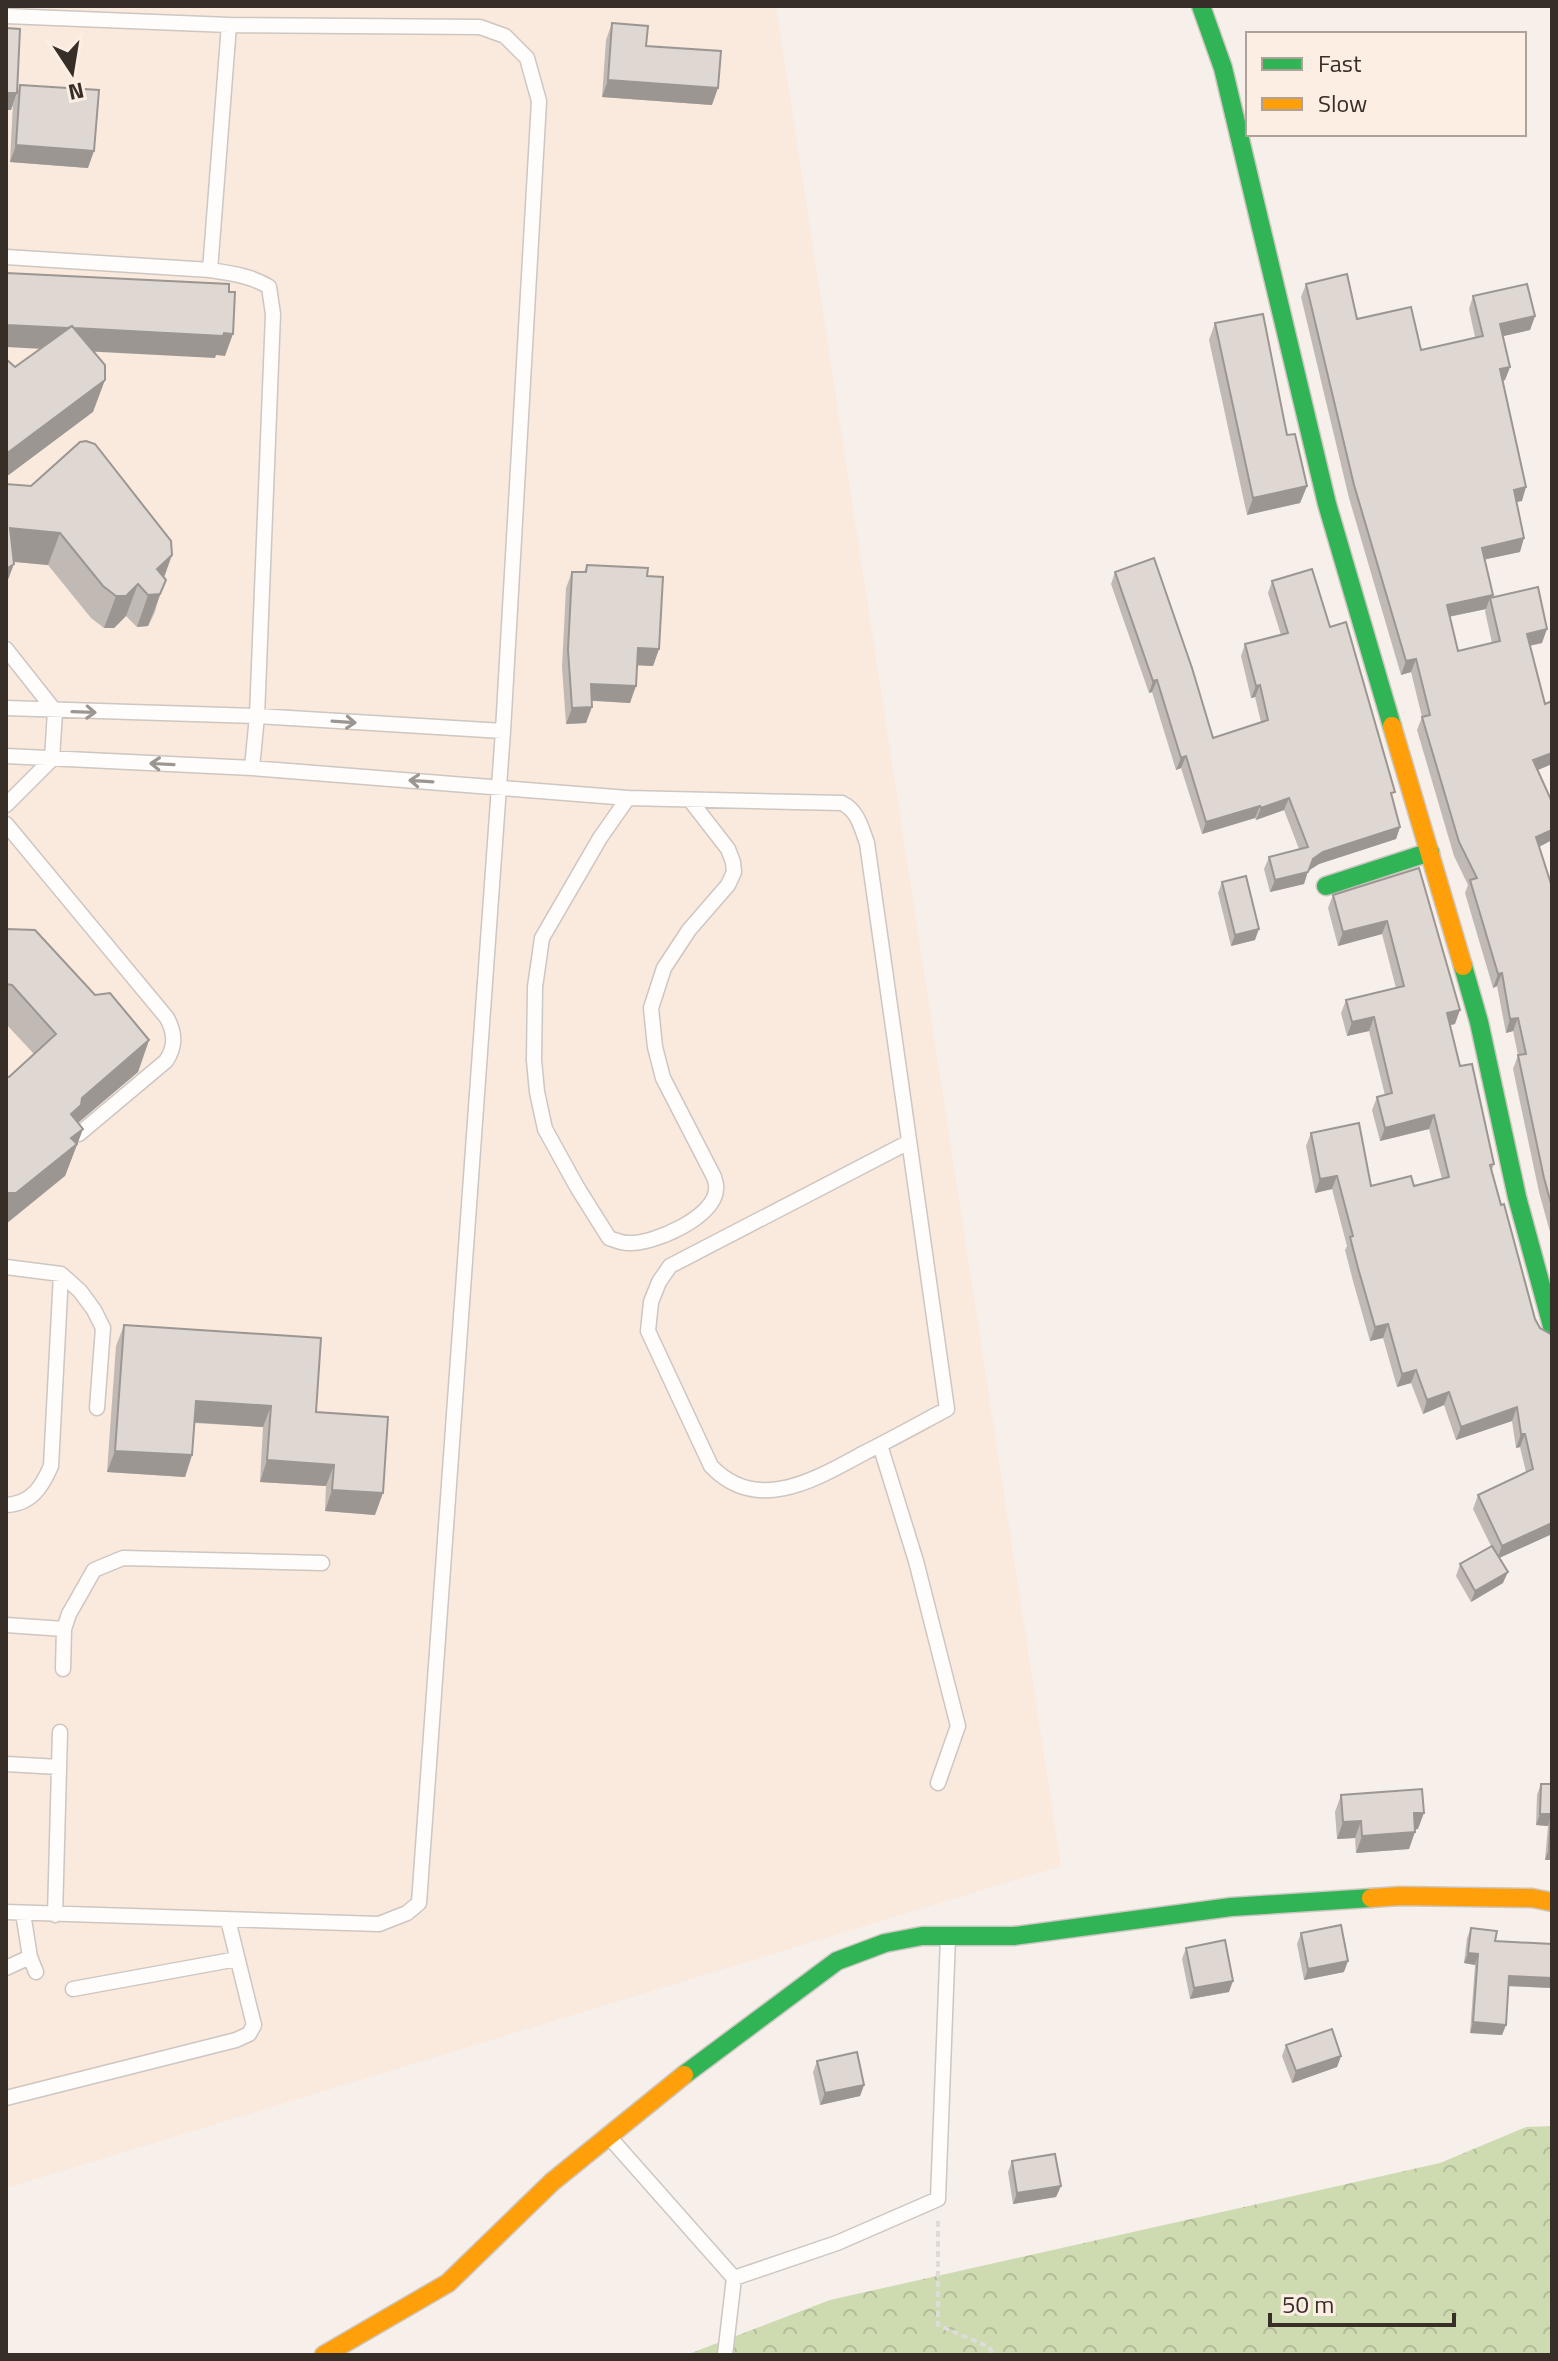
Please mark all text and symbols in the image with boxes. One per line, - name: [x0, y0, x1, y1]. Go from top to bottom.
- north arrow: [32, 32, 112, 112]
- legend: [1246, 32, 1526, 136]
- text: Fast: [1318, 45, 1362, 81]
- text: N: [65, 73, 87, 110]
- text: Slow: [1318, 85, 1367, 121]
- one-way arrow: [70, 704, 97, 719]
- one-way arrow: [330, 714, 357, 729]
- one-way arrow: [149, 756, 176, 771]
- one-way arrow: [408, 773, 435, 788]
- scale bar: [1270, 2277, 1454, 2327]
- text: 50 m: [1282, 2286, 1334, 2322]

